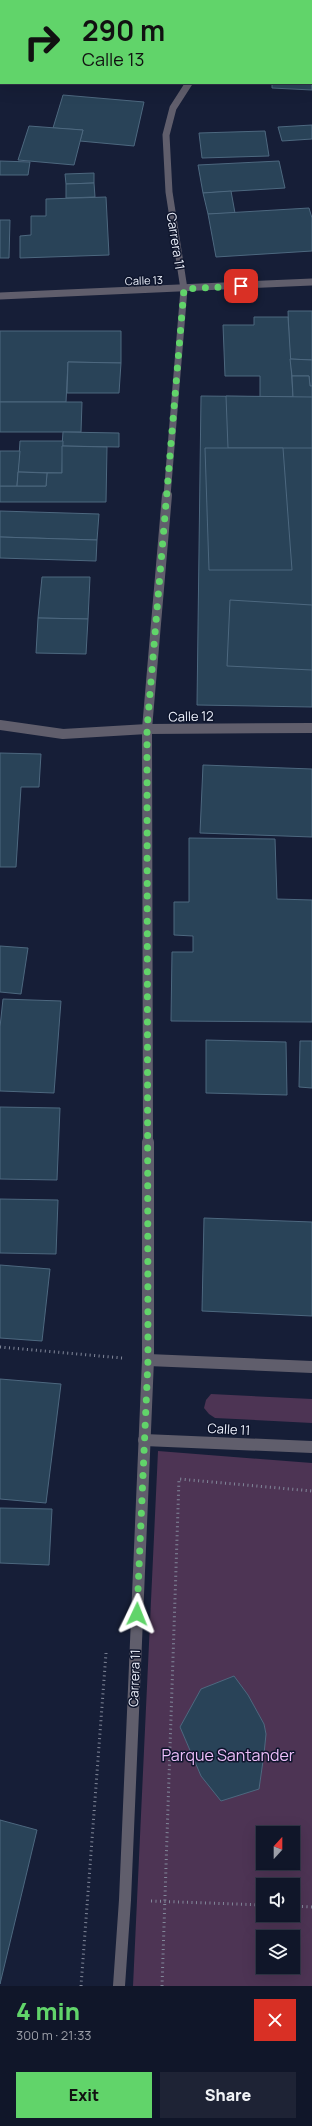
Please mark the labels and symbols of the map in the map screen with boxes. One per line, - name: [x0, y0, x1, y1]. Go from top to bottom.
- street label: Carrera 11: [163, 211, 189, 271]
- pin: [224, 269, 258, 303]
- street label: Calle 13: [125, 272, 163, 288]
- street label: Calle 12: [168, 707, 214, 725]
- street label: Calle 11: [207, 1419, 251, 1439]
- position arrow: [116, 1593, 158, 1635]
- street label: Carrera 11: [124, 1649, 144, 1707]
- park label: Parque Santander: [161, 1744, 295, 1766]
- north arrow: [256, 1826, 300, 1870]

